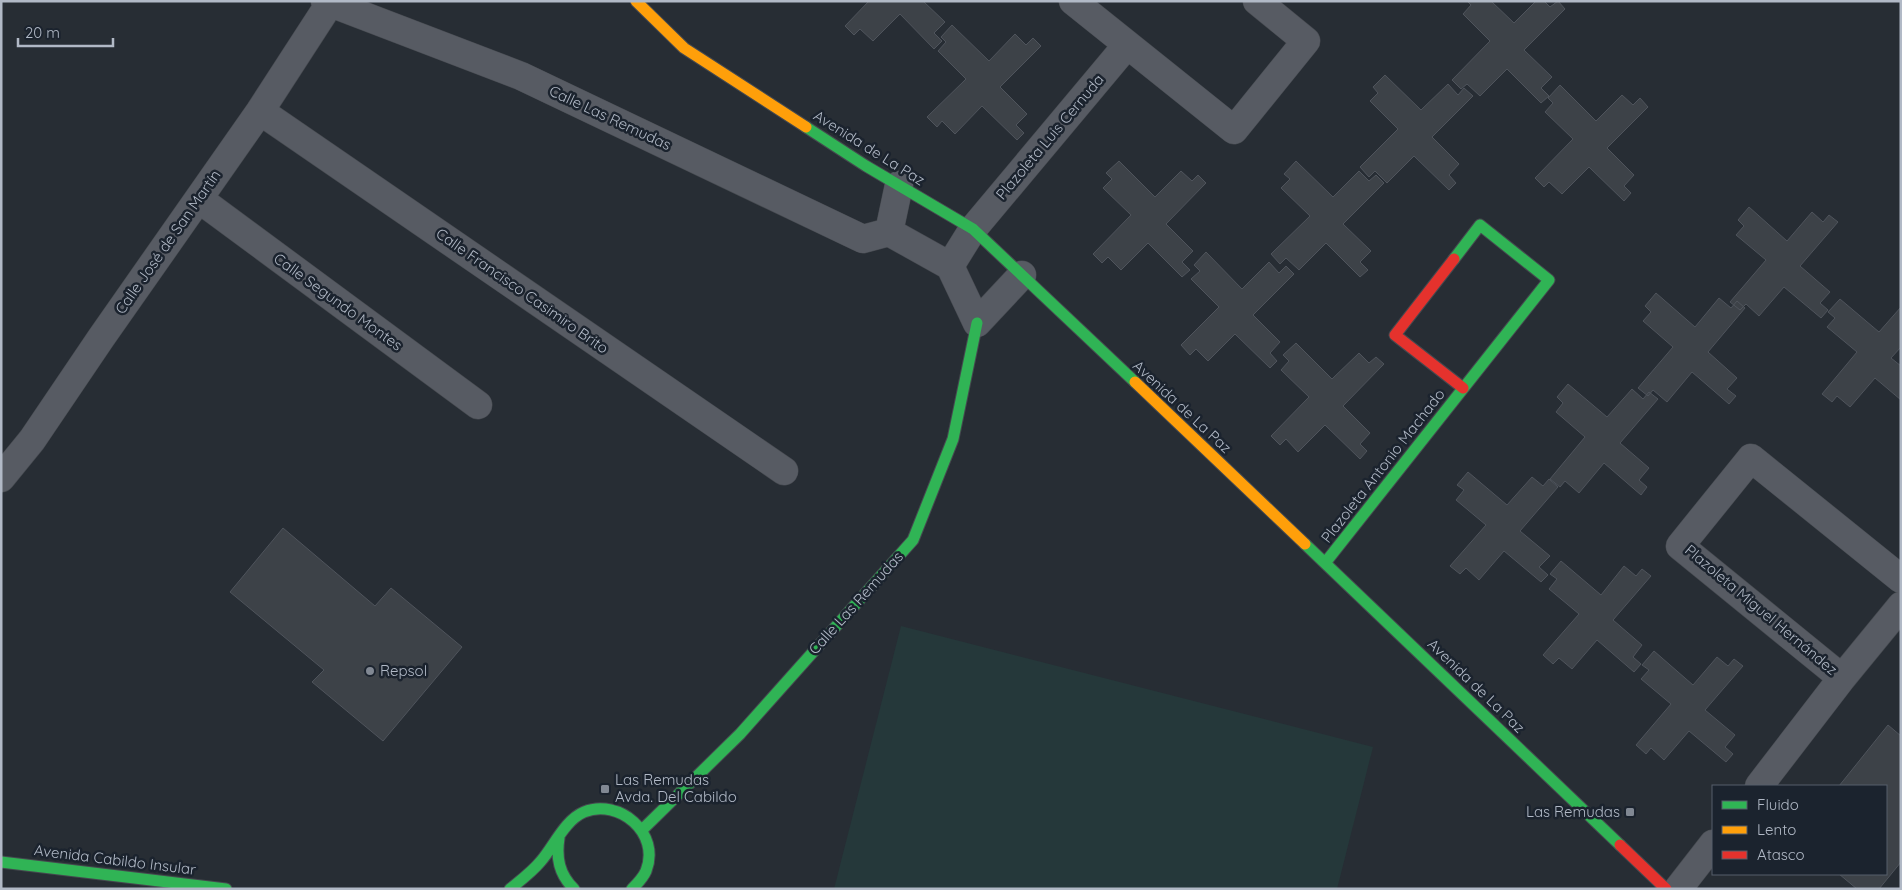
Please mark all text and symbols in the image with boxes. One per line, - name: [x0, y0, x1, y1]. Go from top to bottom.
- scale bar: [18, 15, 112, 47]
- text: 20 m: [25, 23, 60, 42]
- street label: Plazoleta Luis Cernuda: [992, 70, 1108, 203]
- street label: Calle Las Remudas: [546, 81, 674, 154]
- street label: Avenida de La Paz: [810, 106, 928, 189]
- street label: Calle José de San Martín: [111, 166, 225, 317]
- street label: Calle Francisco Casimiro Brito: [432, 224, 612, 358]
- street label: Calle Segundo Montes: [270, 249, 406, 355]
- street label: Avenida de La Paz: [1129, 356, 1236, 457]
- street label: Plazoleta Antonio Machado: [1317, 385, 1449, 546]
- street label: Plazoleta Miguel Hernández: [1681, 540, 1841, 679]
- street label: Calle Las Remudas: [804, 547, 907, 658]
- street label: Avenida de La Paz: [1424, 634, 1529, 737]
- place label: Repsol: [380, 661, 427, 680]
- marker: Repsol: [364, 665, 376, 677]
- place label: Las Remudas Avda. Del Cabildo: [615, 770, 737, 806]
- marker: Las Remudas Avda. Del Cabildo: [599, 783, 611, 795]
- legend: [1712, 785, 1887, 875]
- text: Fluido: [1757, 795, 1799, 814]
- place label: Las Remudas: [1526, 802, 1620, 821]
- marker: Las Remudas: [1624, 806, 1636, 818]
- text: Lento: [1757, 820, 1796, 839]
- street label: Avenida Cabildo Insular: [33, 840, 197, 879]
- text: Atasco: [1757, 845, 1805, 864]

